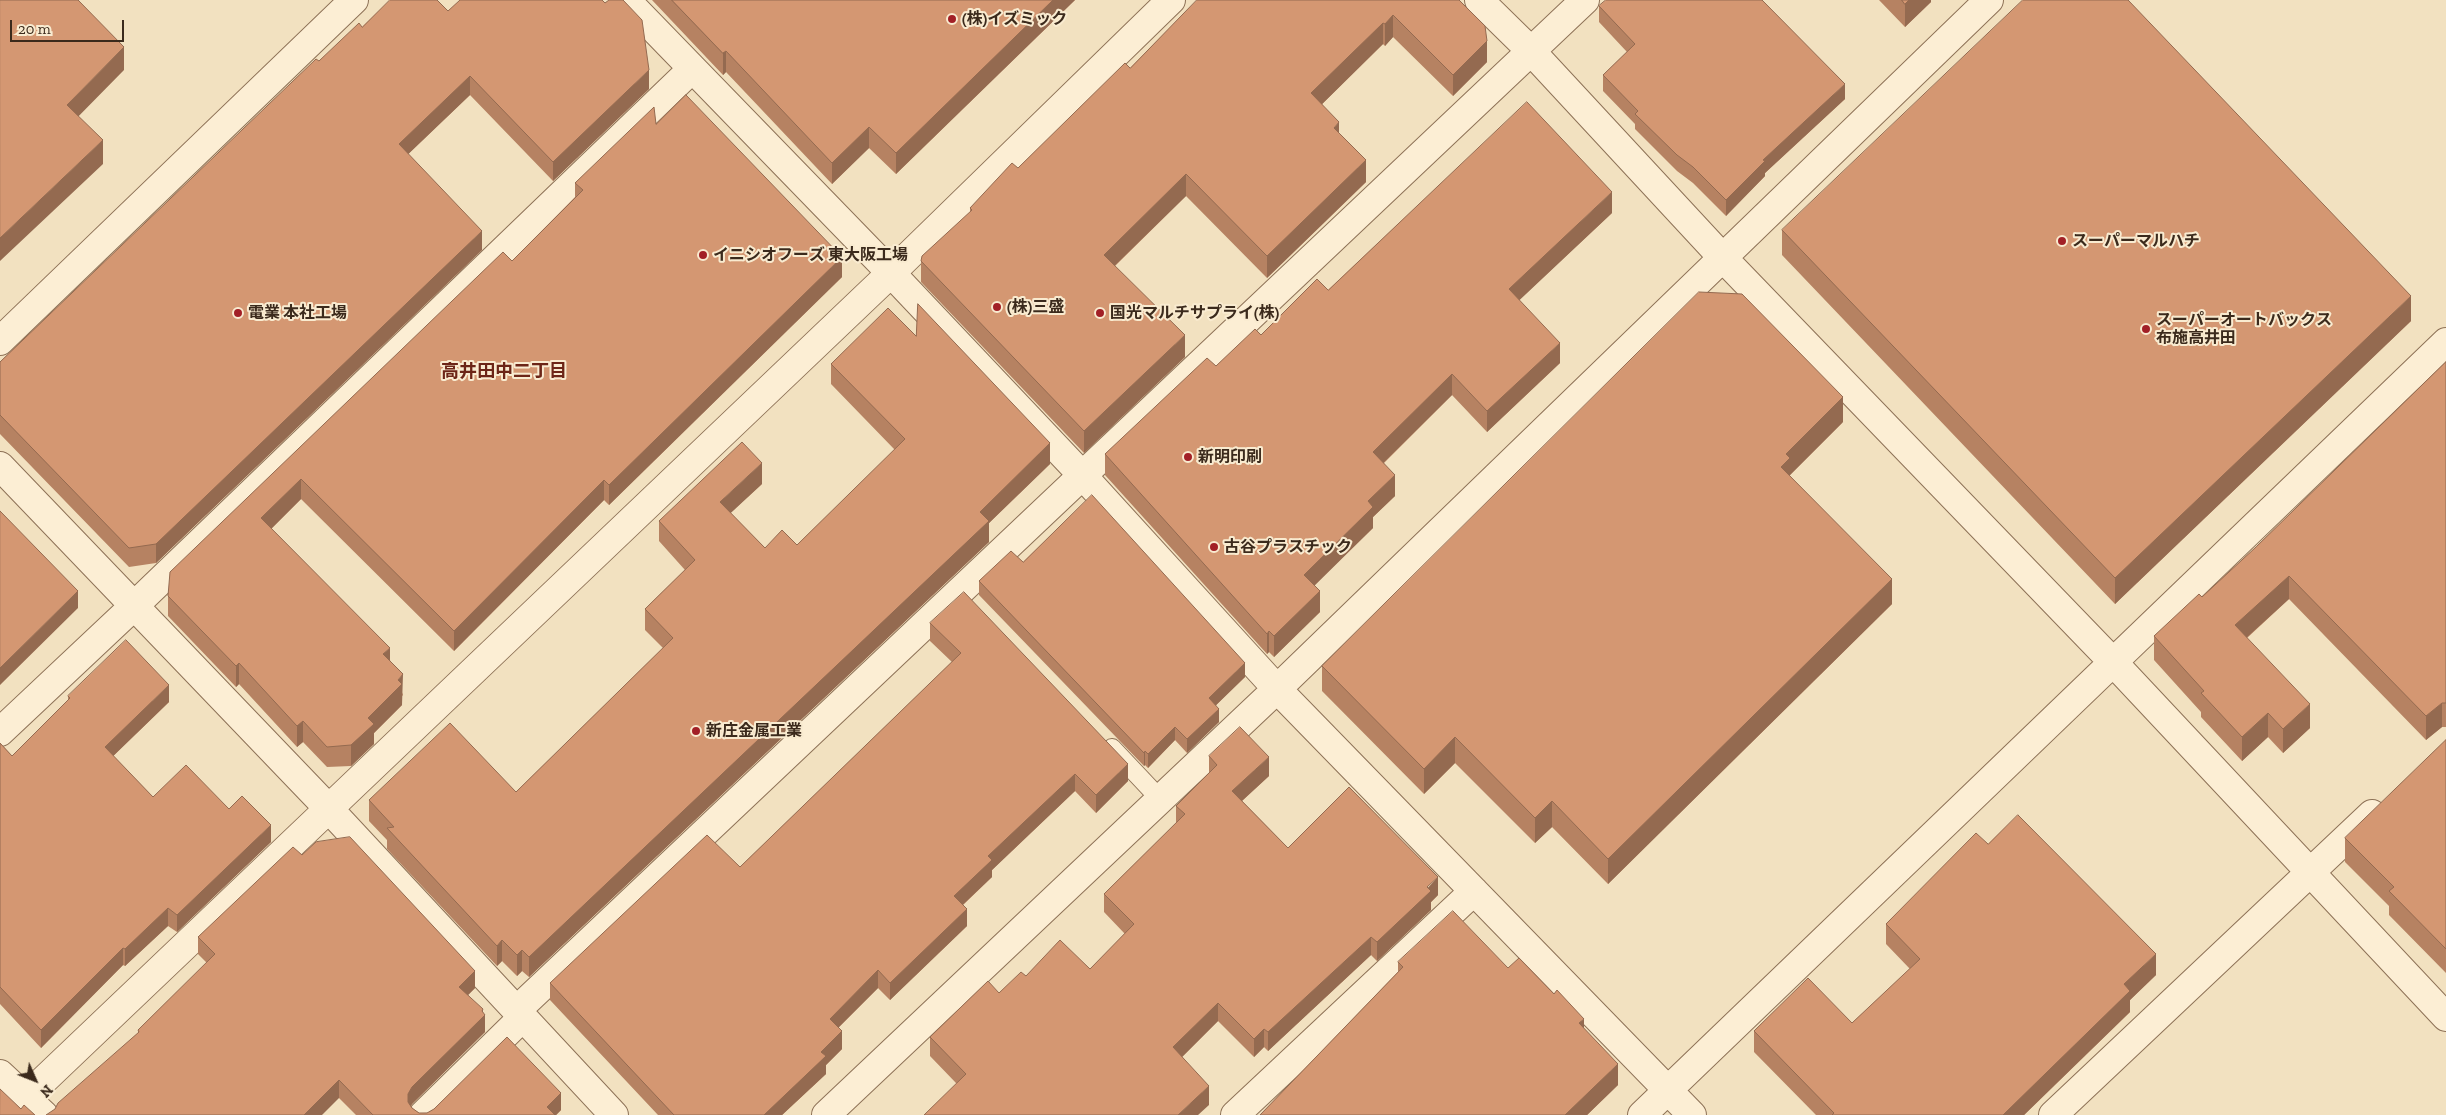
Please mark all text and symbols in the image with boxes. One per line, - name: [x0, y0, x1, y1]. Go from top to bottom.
- place label: (株)イズミック: [962, 9, 1067, 29]
- scale bar: [12, 10, 126, 42]
- marker: (株)イズミック: [946, 13, 958, 25]
- text: 20 m: [18, 20, 51, 38]
- place label: スーパーマルハチ: [2072, 231, 2200, 251]
- marker: スーパーマルハチ: [2056, 235, 2068, 247]
- place label: イニシオフーズ 東大阪工場: [713, 245, 908, 265]
- marker: イニシオフーズ 東大阪工場: [697, 249, 709, 261]
- place label: (株)三盛: [1007, 297, 1064, 317]
- marker: (株)三盛: [991, 301, 1003, 313]
- place label: 電業 本社工場: [248, 303, 347, 323]
- place label: 国光マルチサプライ(株): [1110, 303, 1279, 323]
- marker: 電業 本社工場: [232, 307, 244, 319]
- marker: 国光マルチサプライ(株): [1094, 307, 1106, 319]
- place label: スーパーオートバックス 布施高井田: [2156, 310, 2332, 348]
- marker: スーパーオートバックス 布施高井田: [2140, 323, 2152, 335]
- district label: 高井田中二丁目: [441, 361, 567, 383]
- place label: 新明印刷: [1198, 447, 1262, 467]
- marker: 新明印刷: [1182, 451, 1194, 463]
- place label: 古谷プラスチック: [1224, 537, 1352, 557]
- marker: 古谷プラスチック: [1208, 541, 1220, 553]
- place label: 新庄金属工業: [706, 721, 802, 741]
- marker: 新庄金属工業: [690, 725, 702, 737]
- north arrow: [10, 1055, 60, 1105]
- text: N: [36, 1081, 56, 1100]

